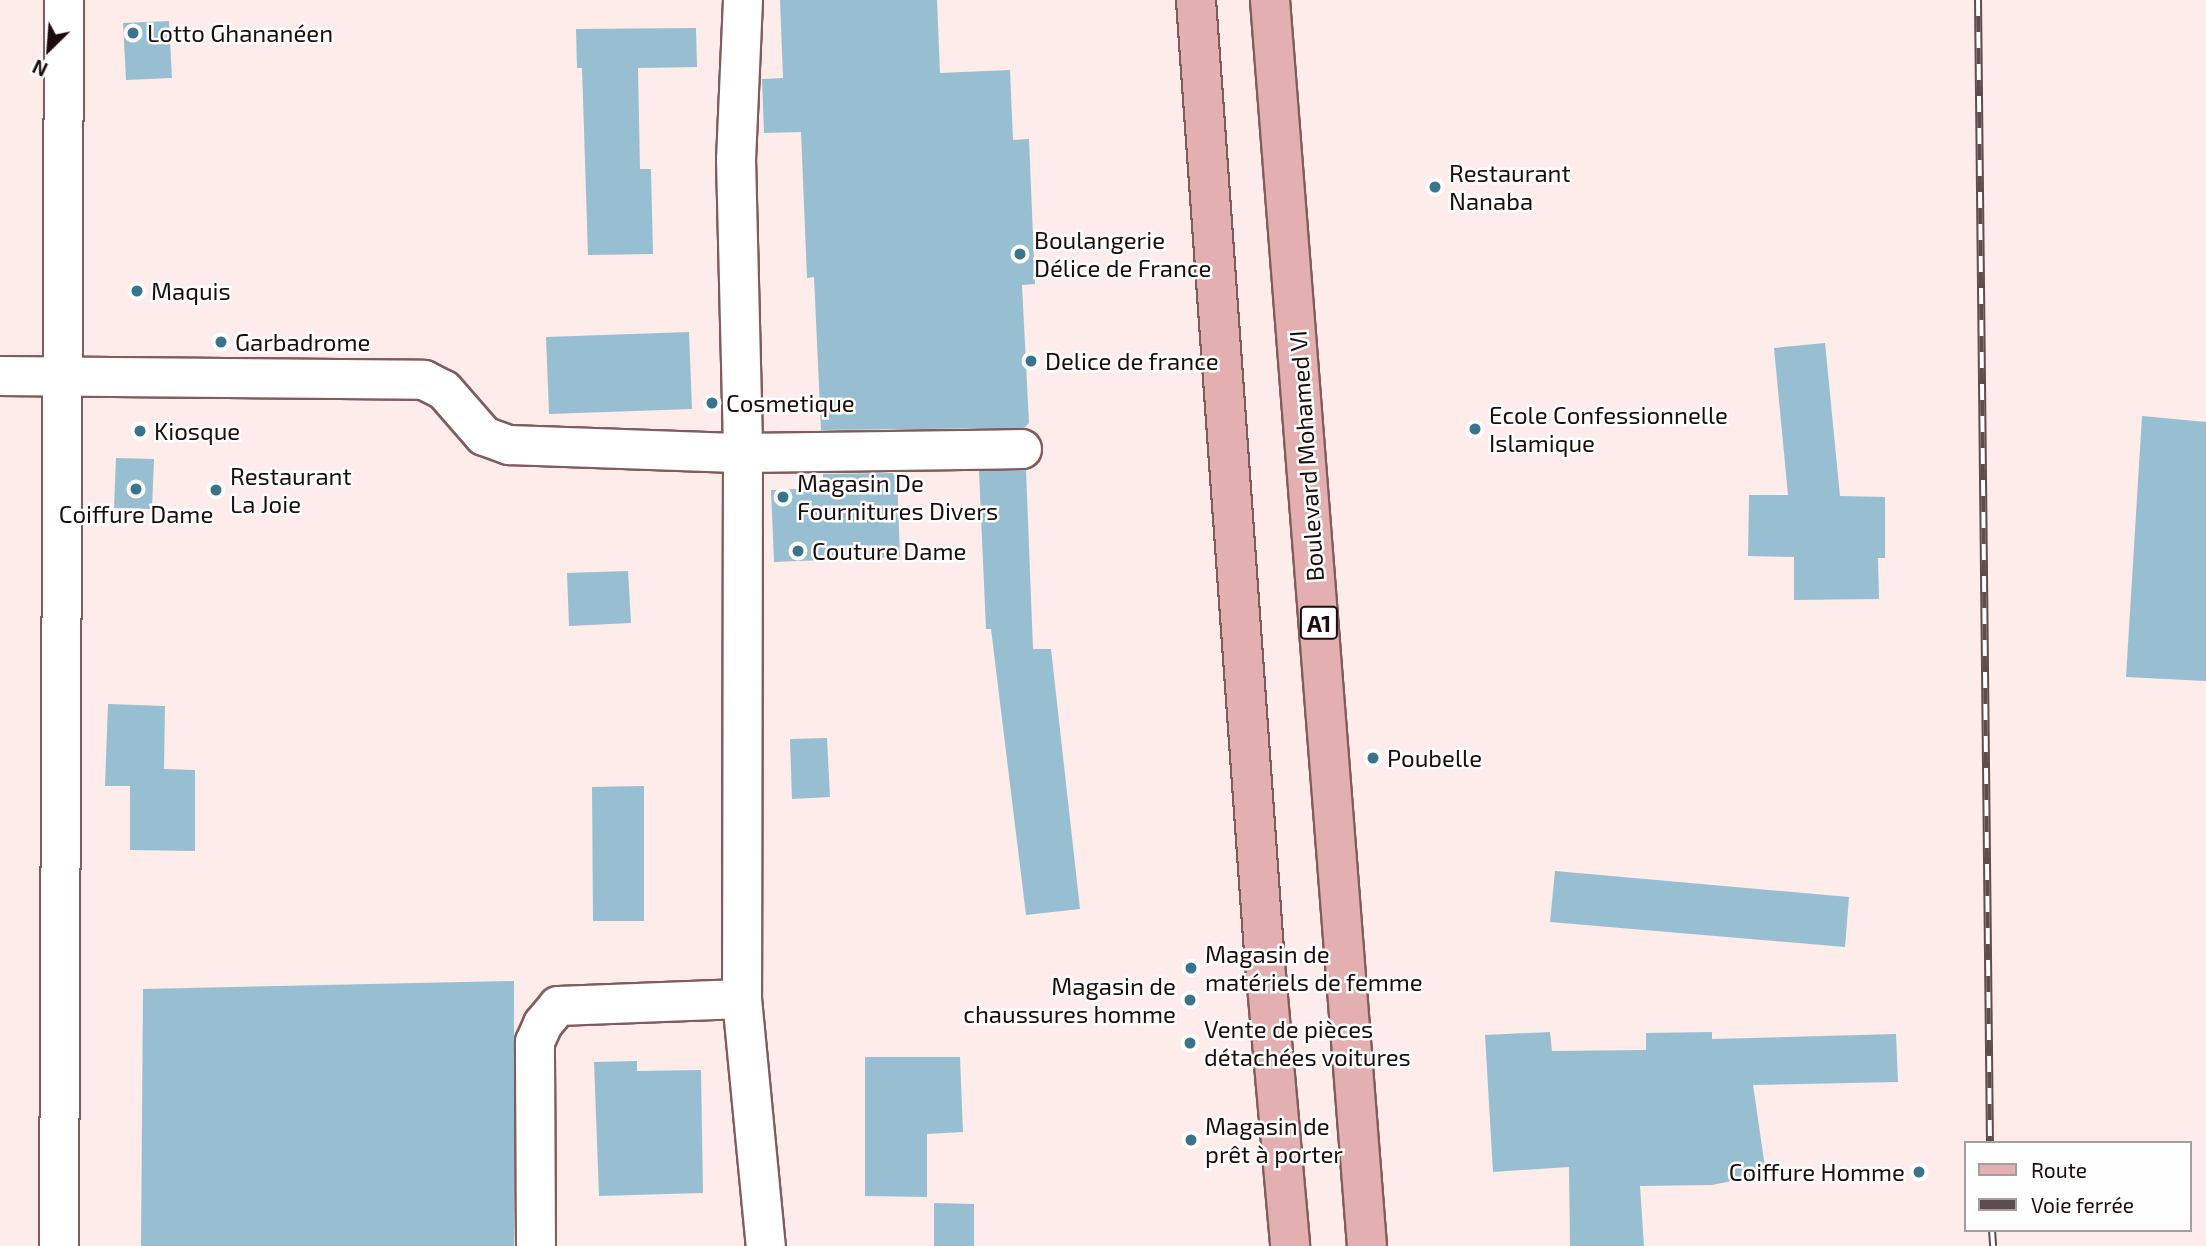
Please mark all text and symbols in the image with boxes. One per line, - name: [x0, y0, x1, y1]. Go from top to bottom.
- north arrow: [14, 14, 84, 84]
- place label: Lotto Ghananéen: [147, 19, 333, 47]
- marker: Lotto Ghananéen: [125, 25, 141, 41]
- text: N: [29, 55, 51, 82]
- place label: Restaurant Nanaba: [1449, 159, 1571, 215]
- marker: Restaurant Nanaba: [1427, 179, 1443, 195]
- place label: Boulangerie Délice de France: [1034, 226, 1211, 282]
- marker: Boulangerie Délice de France: [1012, 246, 1028, 262]
- place label: Maquis: [151, 277, 231, 305]
- marker: Maquis: [129, 283, 145, 299]
- place label: Garbadrome: [235, 328, 370, 356]
- street label: Boulevard Mohamed VI: [1283, 329, 1329, 583]
- marker: Garbadrome: [213, 334, 229, 350]
- place label: Delice de france: [1045, 347, 1219, 375]
- marker: Delice de france: [1023, 353, 1039, 369]
- place label: Cosmetique: [726, 389, 855, 417]
- marker: Cosmetique: [704, 395, 720, 411]
- place label: Ecole Confessionnelle Islamique: [1489, 401, 1728, 457]
- place label: Kiosque: [154, 417, 240, 445]
- marker: Ecole Confessionnelle Islamique: [1467, 421, 1483, 437]
- marker: Kiosque: [132, 423, 148, 439]
- place label: Restaurant La Joie: [230, 462, 352, 518]
- place label: Magasin De Fournitures Divers: [797, 469, 998, 525]
- marker: Coiffure Dame: [128, 481, 144, 497]
- marker: Restaurant La Joie: [208, 482, 224, 498]
- marker: Magasin De Fournitures Divers: [775, 489, 791, 505]
- place label: Coiffure Dame: [59, 500, 213, 528]
- place label: Couture Dame: [812, 537, 966, 565]
- marker: Couture Dame: [790, 543, 806, 559]
- road number: A1: [1300, 604, 1338, 642]
- place label: Poubelle: [1387, 744, 1482, 772]
- marker: Poubelle: [1365, 750, 1381, 766]
- place label: Magasin de matériels de femme: [1205, 940, 1423, 996]
- marker: Magasin de matériels de femme: [1183, 960, 1199, 976]
- place label: Magasin de chaussures homme: [963, 972, 1176, 1028]
- marker: Magasin de chaussures homme: [1182, 992, 1198, 1008]
- place label: Vente de pièces détachées voitures: [1204, 1015, 1411, 1071]
- marker: Vente de pièces détachées voitures: [1182, 1035, 1198, 1051]
- place label: Magasin de prêt à porter: [1205, 1112, 1343, 1168]
- marker: Magasin de prêt à porter: [1183, 1132, 1199, 1148]
- legend: [1965, 1141, 2192, 1232]
- text: Route: [2031, 1157, 2087, 1182]
- place label: Coiffure Homme: [1729, 1158, 1905, 1186]
- marker: Coiffure Homme: [1911, 1164, 1927, 1180]
- text: Voie ferrée: [2031, 1192, 2134, 1217]

